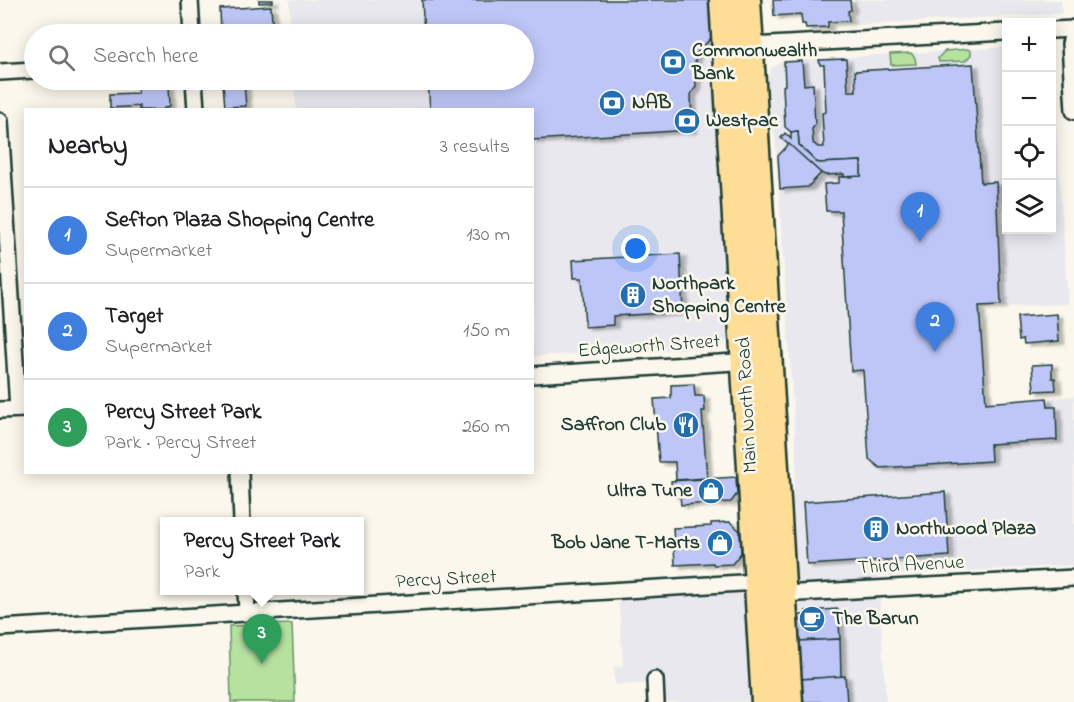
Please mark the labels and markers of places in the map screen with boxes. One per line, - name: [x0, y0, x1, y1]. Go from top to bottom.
- place label: Commonwealth Bank: [691, 37, 817, 89]
- bank icon: Commonwealth Bank: [658, 47, 688, 77]
- bank icon: NAB: [597, 88, 627, 118]
- place label: NAB: [632, 89, 672, 118]
- bank icon: Westpac: [672, 106, 702, 136]
- place label: Westpac: [706, 107, 779, 136]
- pin: 1: [900, 192, 940, 242]
- place label: Northpark Shopping Centre: [652, 270, 787, 323]
- building icon: Northpark Shopping Centre: [618, 280, 648, 310]
- pin: 2: [916, 302, 954, 352]
- restaurant icon: Saffron Club: [671, 410, 701, 440]
- place label: Saffron Club: [561, 411, 666, 440]
- shop icon: Ultra Tune: [696, 476, 726, 506]
- place label: Ultra Tune: [607, 477, 693, 506]
- building icon: Northwood Plaza: [861, 514, 891, 544]
- place label: Northwood Plaza: [896, 515, 1036, 544]
- shop icon: Bob Jane T-Marts: [705, 528, 735, 558]
- place label: Bob Jane T-Marts: [551, 529, 700, 558]
- cafe icon: The Barun: [797, 604, 827, 634]
- place label: The Barun: [832, 605, 919, 634]
- pin: 3: [242, 614, 282, 664]

